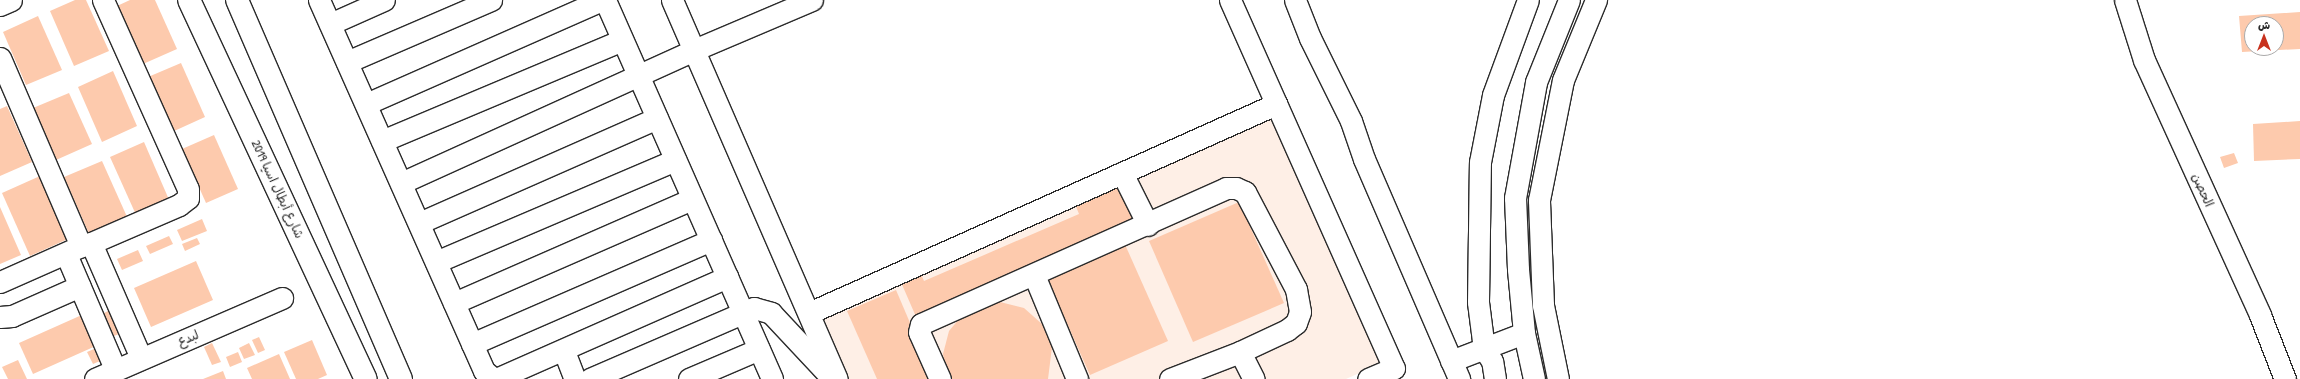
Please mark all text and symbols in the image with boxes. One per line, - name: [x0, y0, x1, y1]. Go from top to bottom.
- north arrow: [2244, 16, 2284, 56]
- text: ش: [2258, 18, 2270, 32]
- street label: شارع أبطال اسيا 2019: [248, 137, 308, 241]
- street label: الحصن: [2189, 171, 2217, 209]
- street label: لبدع: [175, 327, 201, 349]

